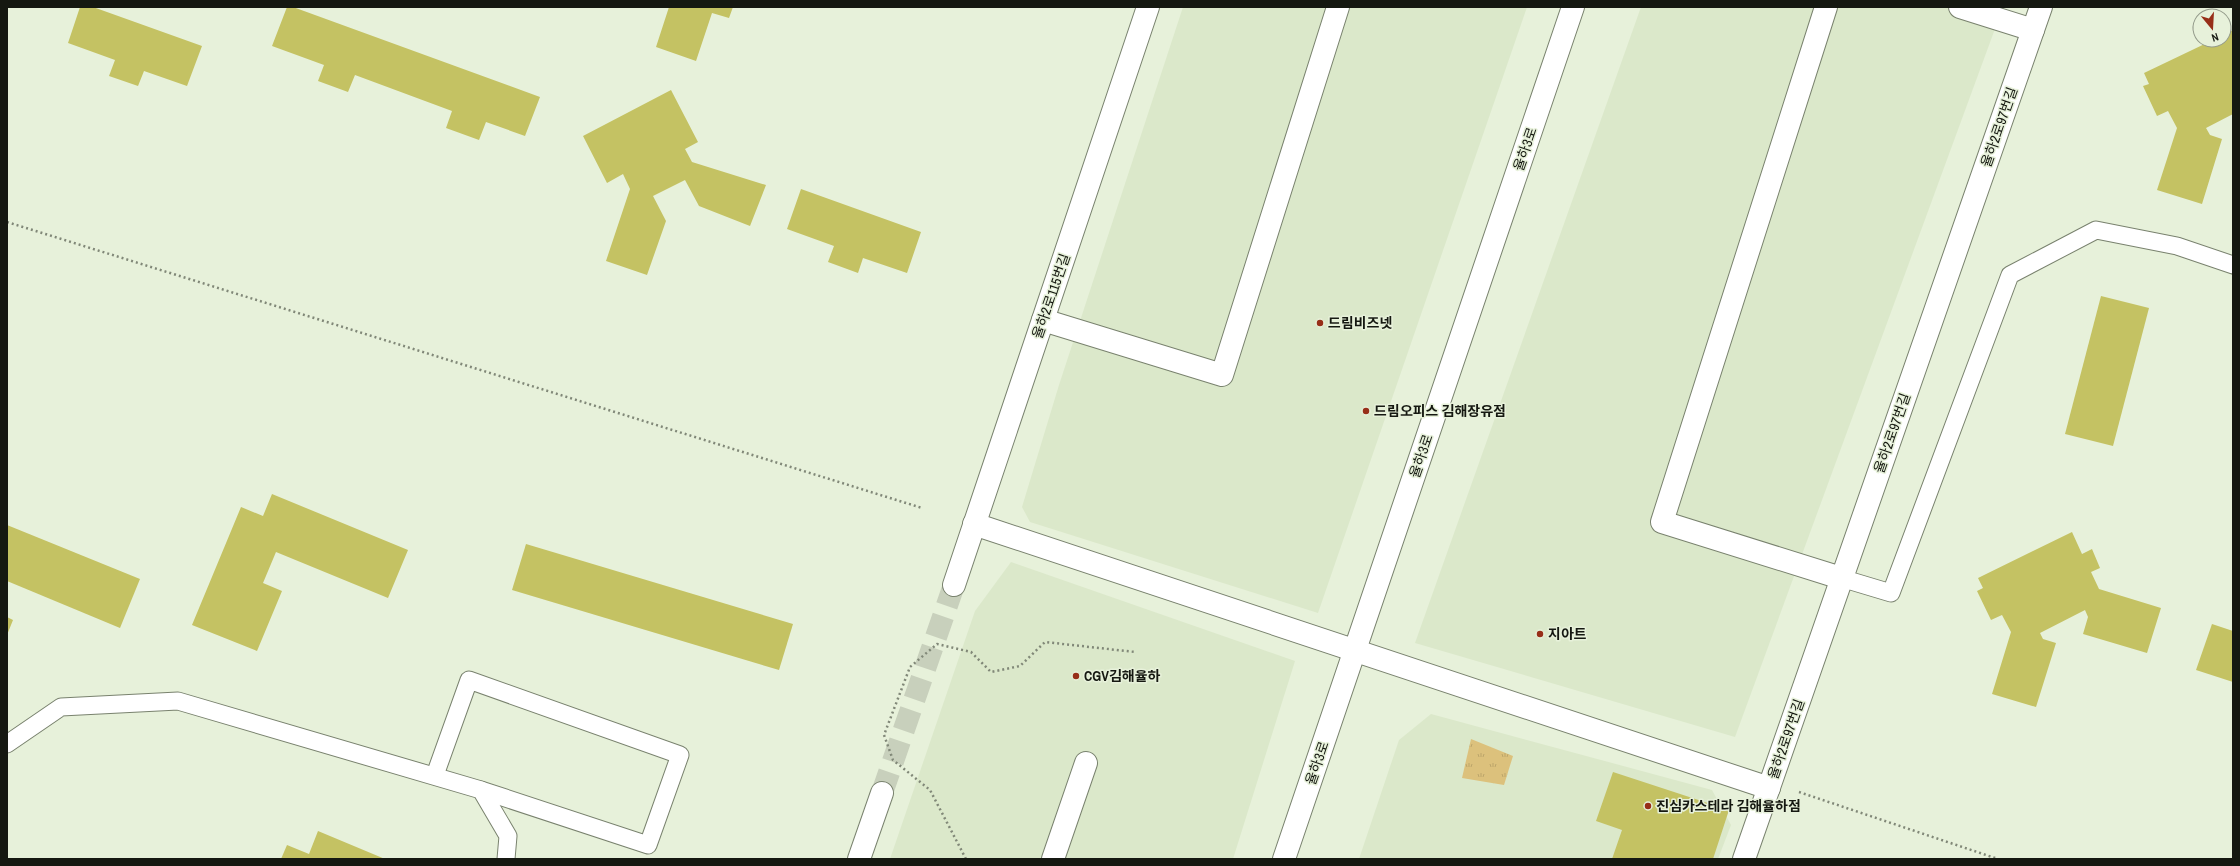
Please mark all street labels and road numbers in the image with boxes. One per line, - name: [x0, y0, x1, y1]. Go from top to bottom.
- street label: 율하2로97번길: [1977, 85, 2021, 169]
- street label: 율하3로: [1509, 125, 1541, 173]
- street label: 율하2로115번길: [1028, 251, 1074, 341]
- street label: 율하2로97번길: [1870, 391, 1914, 475]
- street label: 율하3로: [1405, 432, 1437, 480]
- street label: 율하2로97번길: [1764, 697, 1808, 781]
- street label: 율하3로: [1301, 739, 1333, 787]

